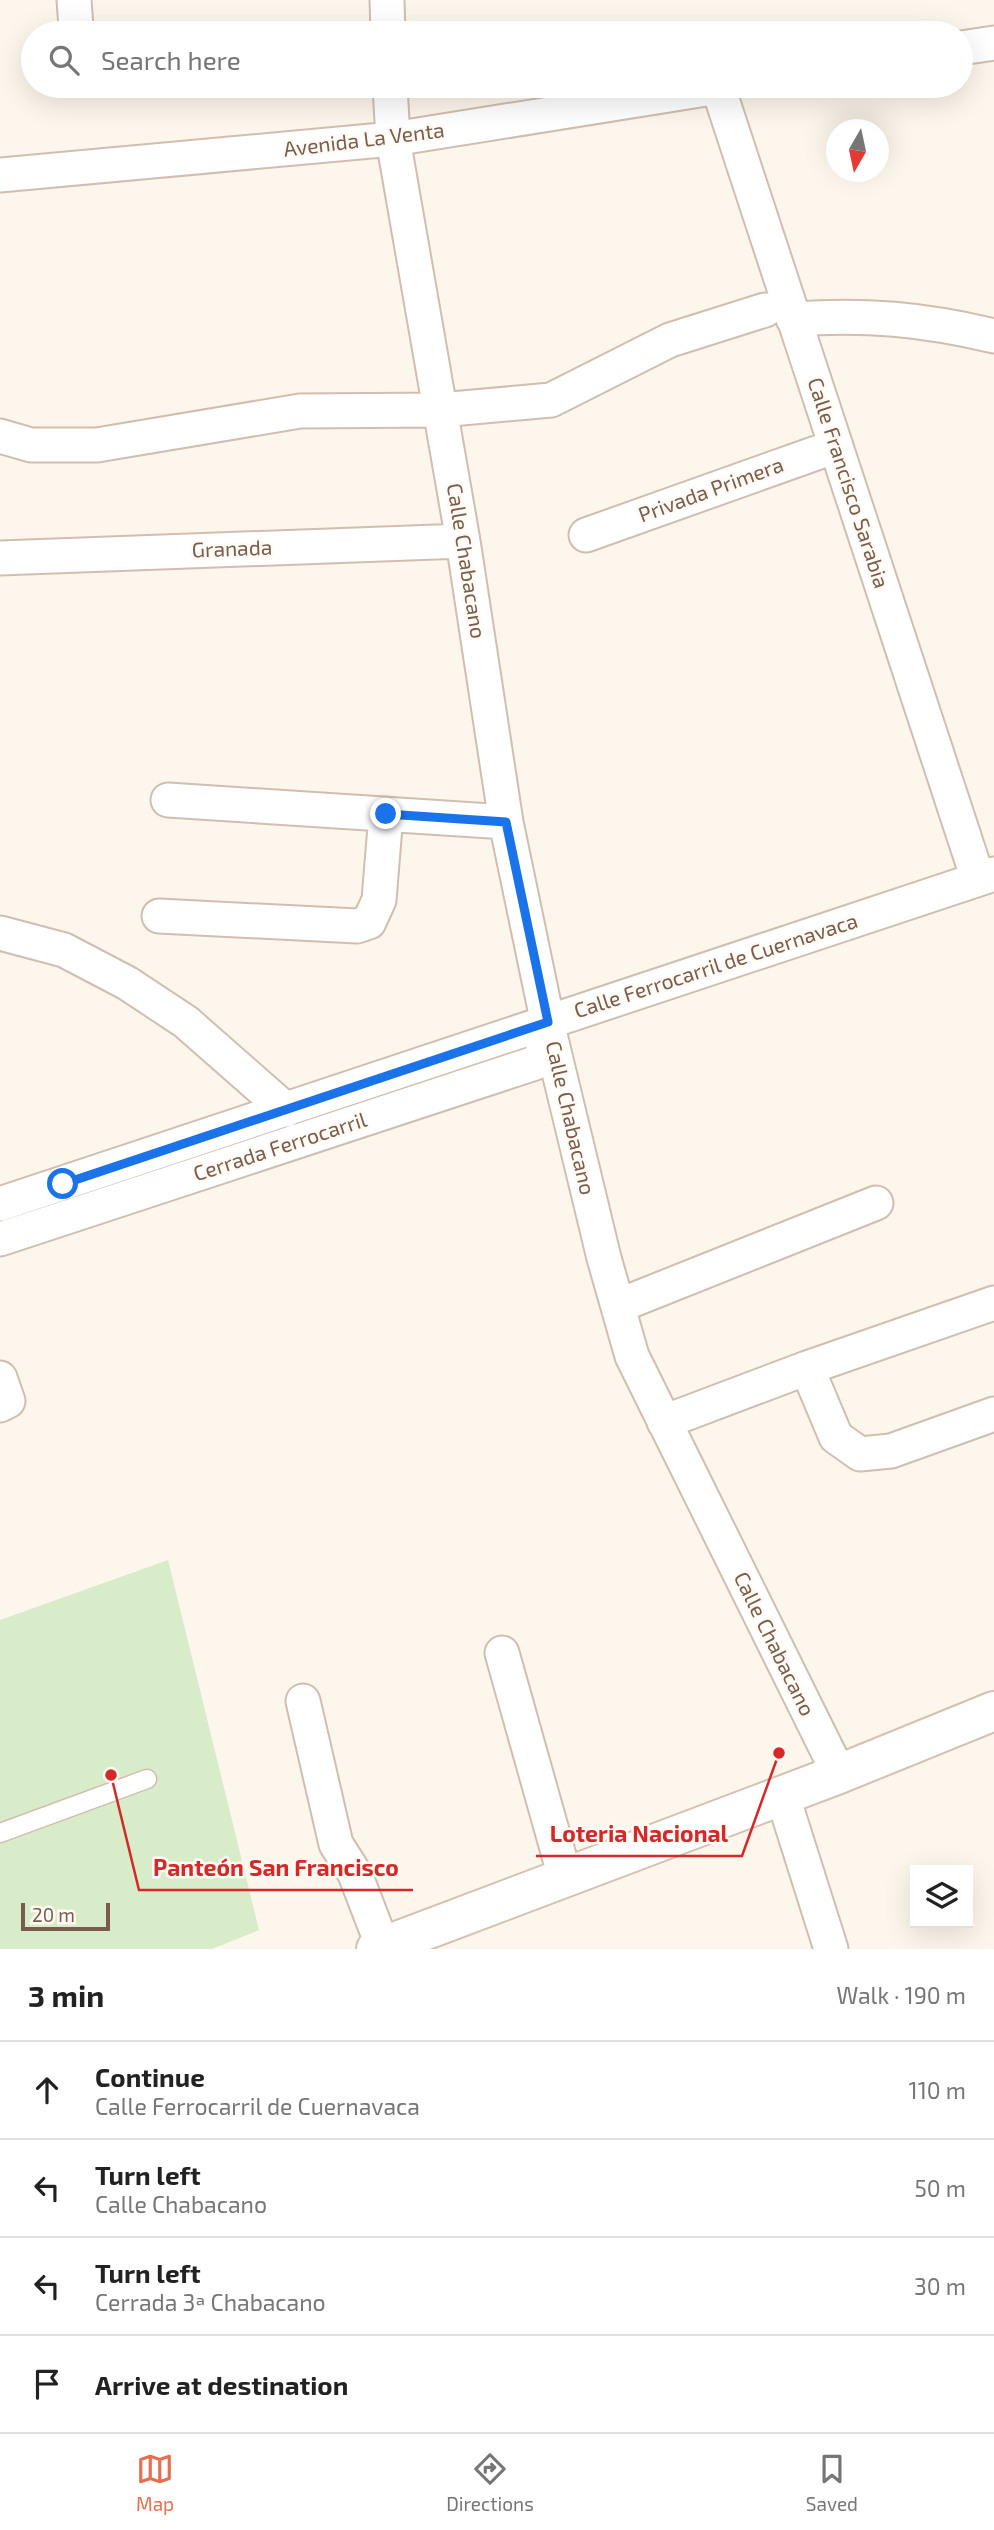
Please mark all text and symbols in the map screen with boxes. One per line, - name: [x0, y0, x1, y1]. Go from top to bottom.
- search box: [21, 21, 973, 98]
- icon: search: [45, 41, 83, 79]
- text: Search here: [101, 44, 241, 75]
- street label: Avenida La Venta: [282, 116, 446, 161]
- north arrow: [826, 119, 889, 182]
- street label: Calle Francisco Sarabia: [804, 374, 895, 591]
- street label: Privada Primera: [635, 451, 786, 526]
- street label: Calle Chabacano: [443, 481, 492, 640]
- street label: Granada: [191, 534, 273, 561]
- route end: [370, 798, 401, 829]
- street label: Calle Ferrocarril de Cuernavaca: [571, 907, 860, 1022]
- street label: Calle Chabacano: [542, 1038, 601, 1197]
- street label: Cerrada Ferrocarril: [190, 1106, 370, 1185]
- route start: [47, 1168, 78, 1199]
- street label: Calle Chabacano: [730, 1567, 821, 1719]
- callout: Loteria Nacional: [536, 1812, 742, 1856]
- text: Loteria Nacional: [550, 1819, 729, 1847]
- callout: Panteón San Francisco: [139, 1846, 413, 1890]
- text: Panteón San Francisco: [153, 1853, 399, 1881]
- map controls: [910, 1865, 973, 1928]
- button: layers: [910, 1865, 973, 1928]
- scale bar: [21, 1900, 110, 1932]
- text: 20 m: [32, 1903, 75, 1926]
- text: 3 min: [28, 1977, 104, 2013]
- text: Walk · 190 m: [836, 1981, 966, 2009]
- text: Continue: [95, 2061, 205, 2092]
- icon: ahead: [28, 2071, 66, 2109]
- text: 110 m: [909, 2076, 966, 2104]
- text: Calle Ferrocarril de Cuernavaca: [95, 2092, 420, 2120]
- text: Turn left: [95, 2159, 201, 2190]
- icon: left: [28, 2169, 66, 2207]
- text: 50 m: [915, 2174, 966, 2202]
- text: Calle Chabacano: [95, 2190, 267, 2218]
- text: Turn left: [95, 2257, 201, 2288]
- icon: left: [28, 2267, 66, 2305]
- text: 30 m: [914, 2272, 966, 2300]
- text: Cerrada 3ª Chabacano: [95, 2288, 326, 2316]
- icon: arrive: [28, 2365, 66, 2403]
- text: Arrive at destination: [95, 2369, 348, 2400]
- tab: Map: [136, 2450, 174, 2515]
- tab: Directions: [446, 2450, 534, 2515]
- tab: Saved: [806, 2450, 858, 2515]

